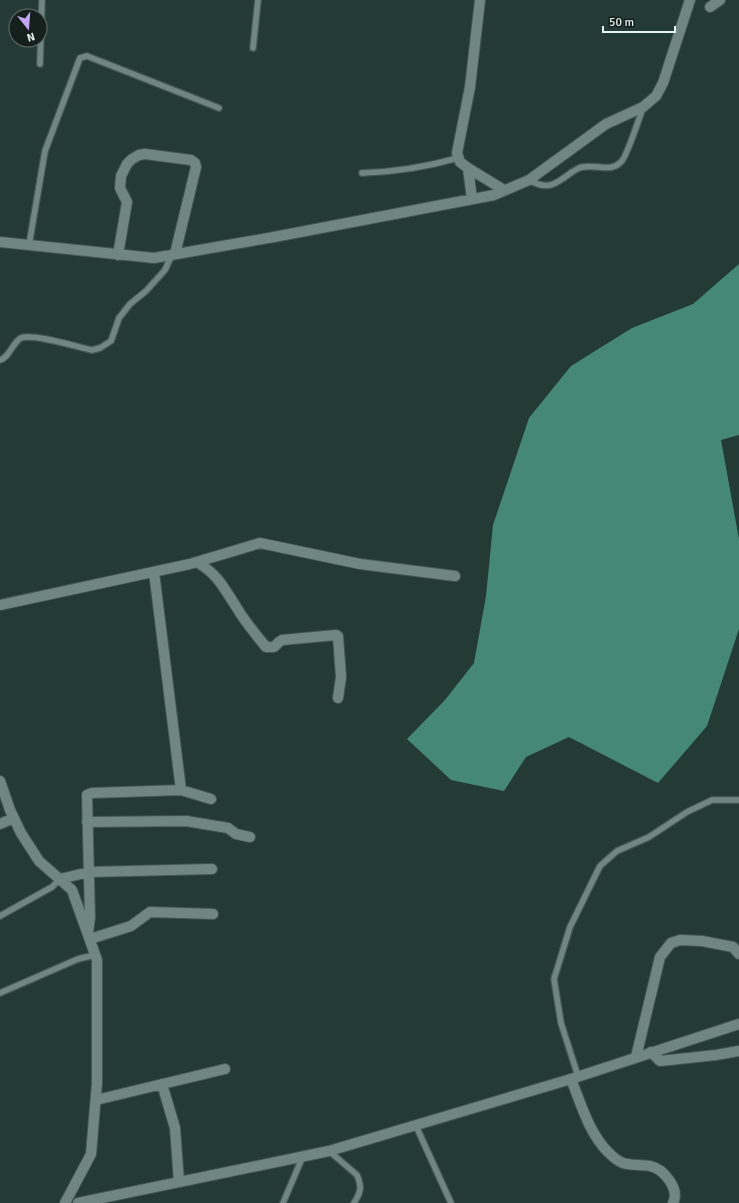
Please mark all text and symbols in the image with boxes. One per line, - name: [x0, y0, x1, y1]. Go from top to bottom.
- north arrow: [8, 8, 48, 48]
- scale bar: [603, 8, 675, 34]
- text: 50 m: [609, 15, 634, 30]
- text: N: [25, 30, 36, 44]

